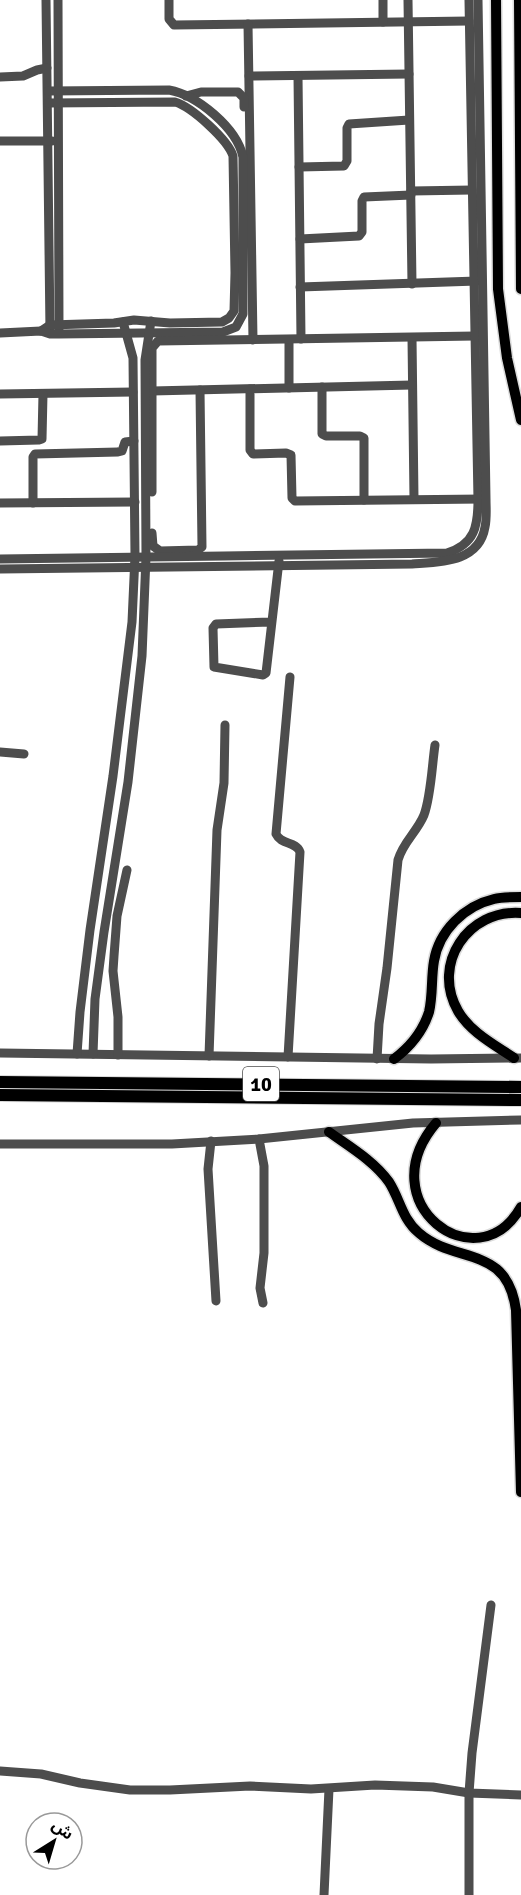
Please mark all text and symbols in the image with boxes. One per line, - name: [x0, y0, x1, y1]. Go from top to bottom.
- road number: 10: [243, 1067, 279, 1101]
- north arrow: [24, 1811, 84, 1871]
- text: ش: [48, 1815, 77, 1844]

